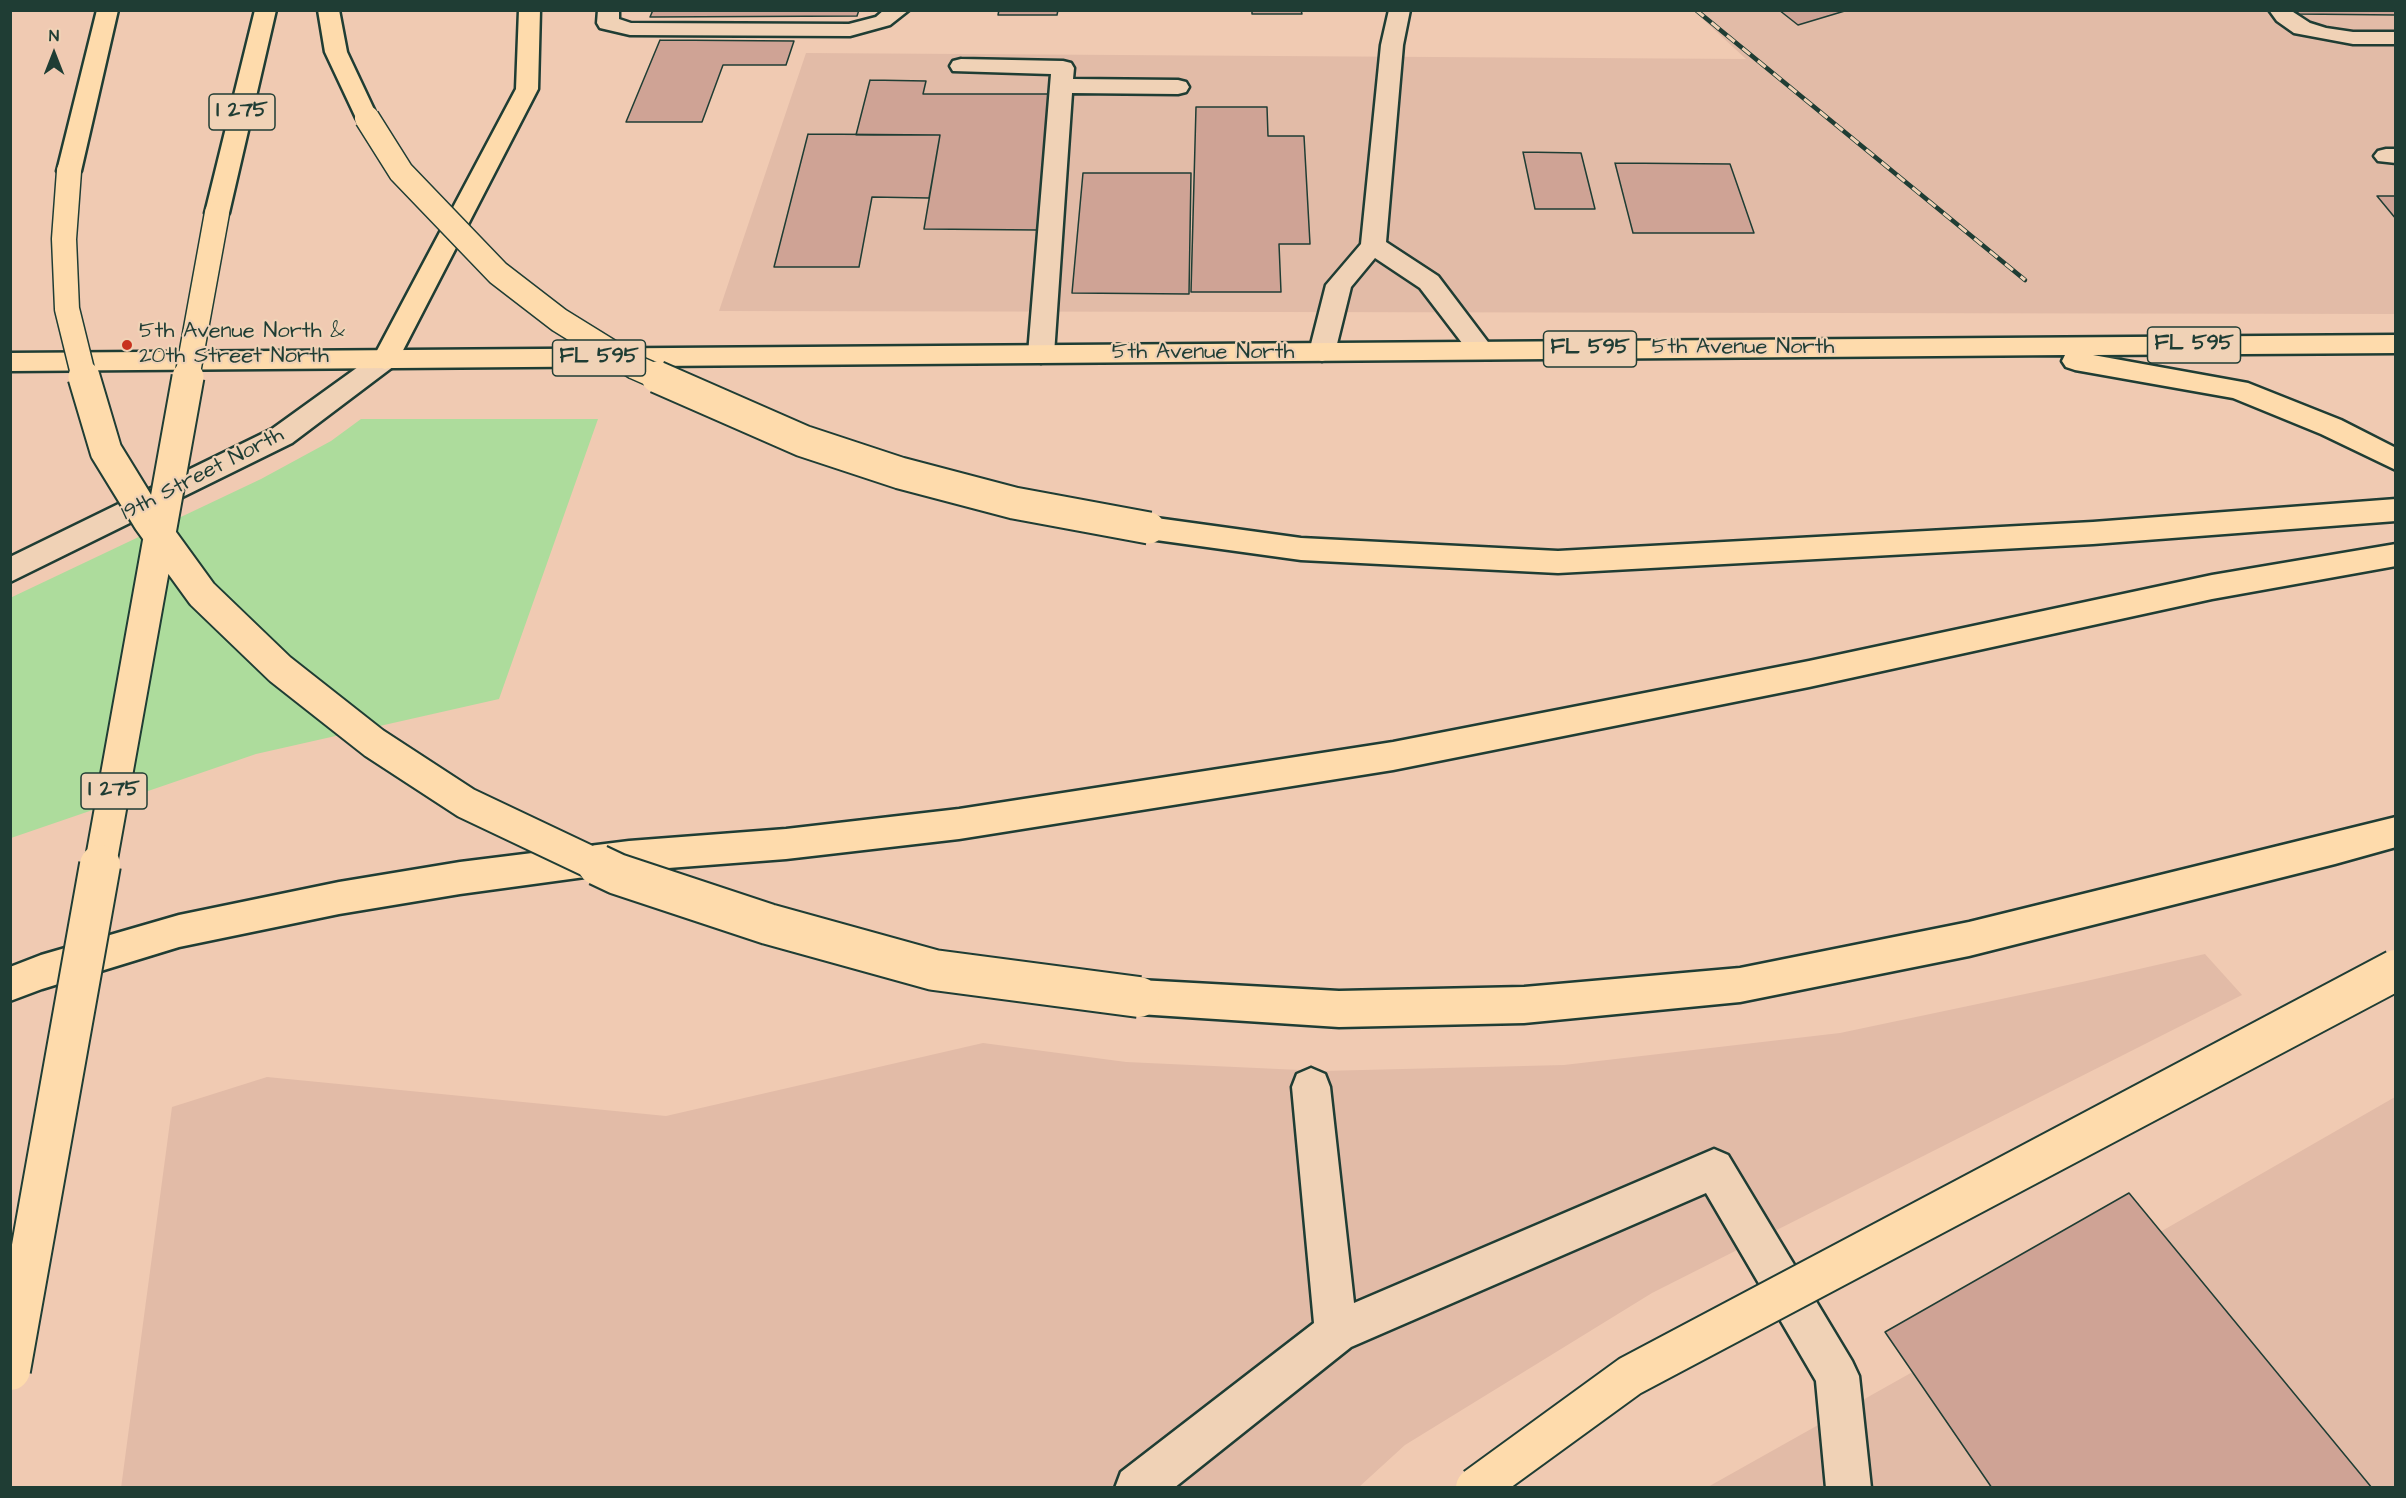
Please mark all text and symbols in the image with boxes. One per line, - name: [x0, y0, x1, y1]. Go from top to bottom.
- north arrow: [24, 24, 84, 84]
- text: N: [49, 25, 59, 47]
- road number: I 275: [209, 94, 275, 130]
- place label: 5th Avenue North & 20th Street North: [139, 319, 345, 370]
- road number: FL 595: [2148, 327, 2240, 363]
- road number: FL 595: [1544, 331, 1636, 367]
- street label: 5th Avenue North: [1652, 335, 1834, 361]
- marker: 5th Avenue North & 20th Street North: [120, 338, 134, 352]
- road number: FL 595: [552, 340, 646, 376]
- street label: 5th Avenue North: [1112, 340, 1294, 366]
- street label: 19th Street North: [117, 423, 289, 527]
- road number: I 275: [81, 773, 147, 809]

